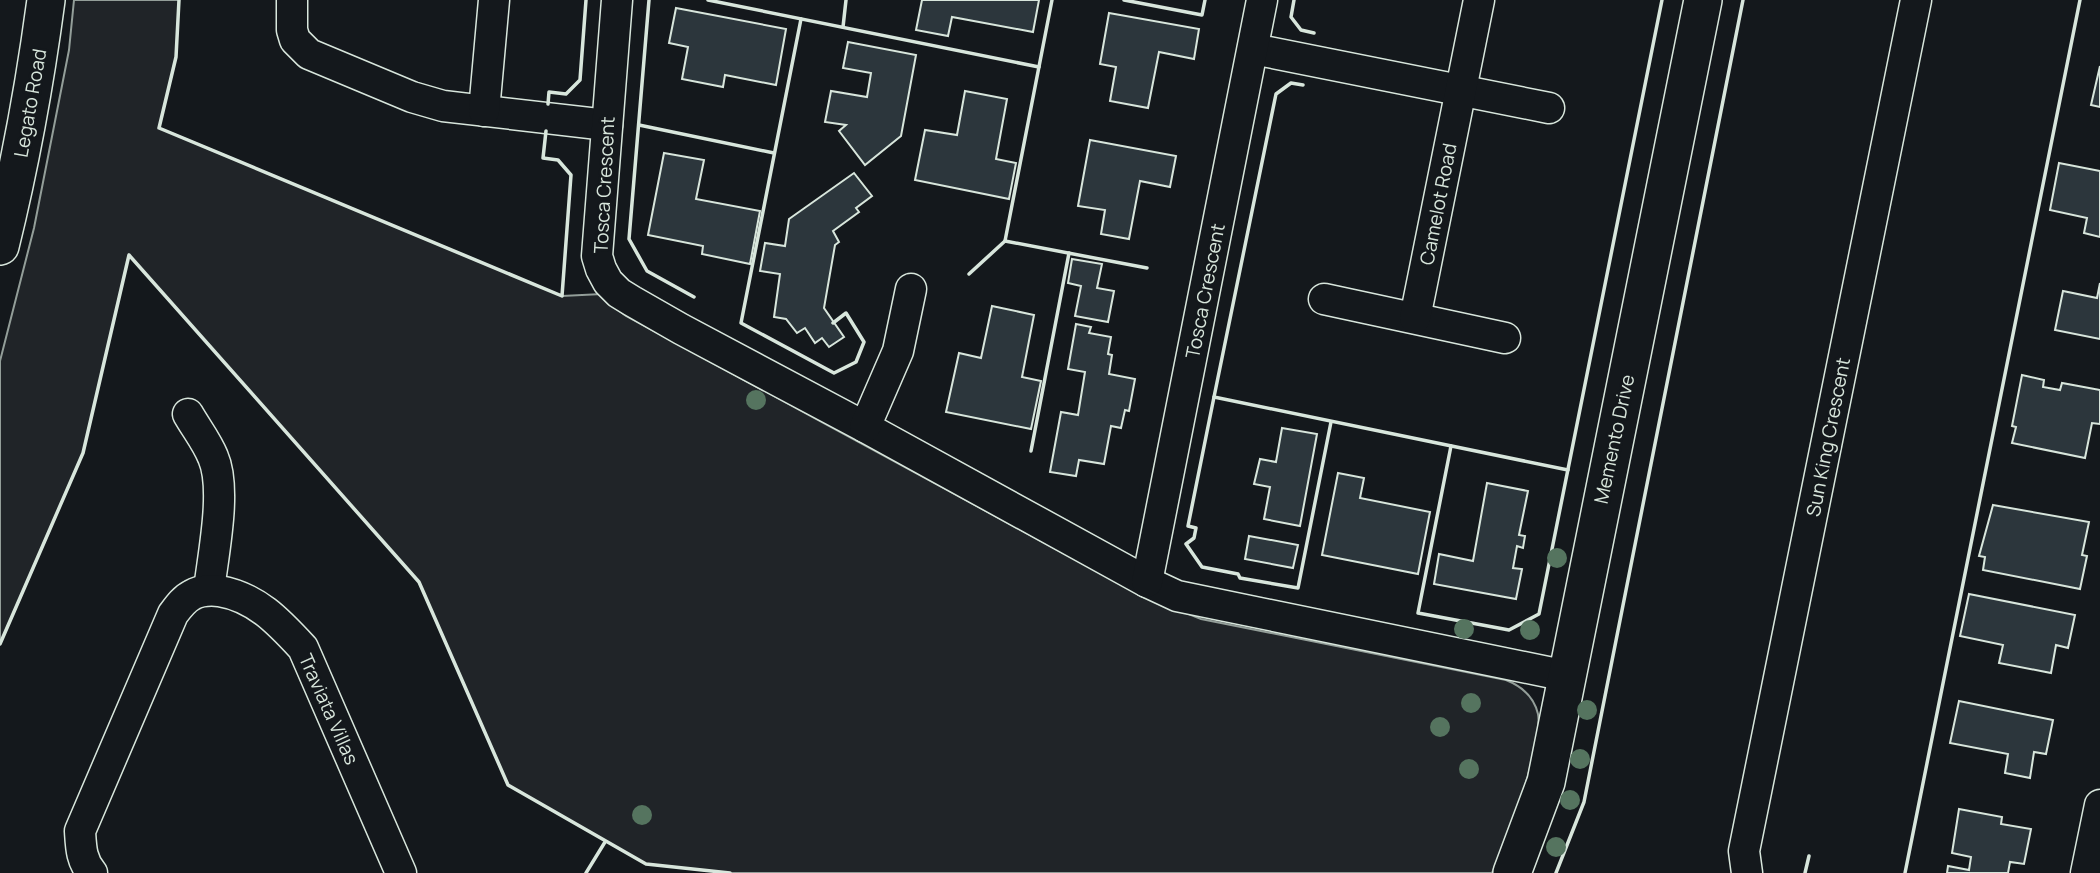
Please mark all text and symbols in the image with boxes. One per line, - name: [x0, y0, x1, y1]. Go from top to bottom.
- street label: Legato Road: [8, 47, 52, 159]
- street label: Tosca Crescent: [587, 116, 621, 254]
- street label: Camelot Road: [1413, 141, 1463, 267]
- street label: Tosca Crescent: [1179, 221, 1231, 361]
- street label: Sun King Crescent: [1800, 355, 1856, 519]
- street label: Memento Drive: [1588, 372, 1640, 506]
- street label: Traviata Villas: [293, 650, 365, 768]

